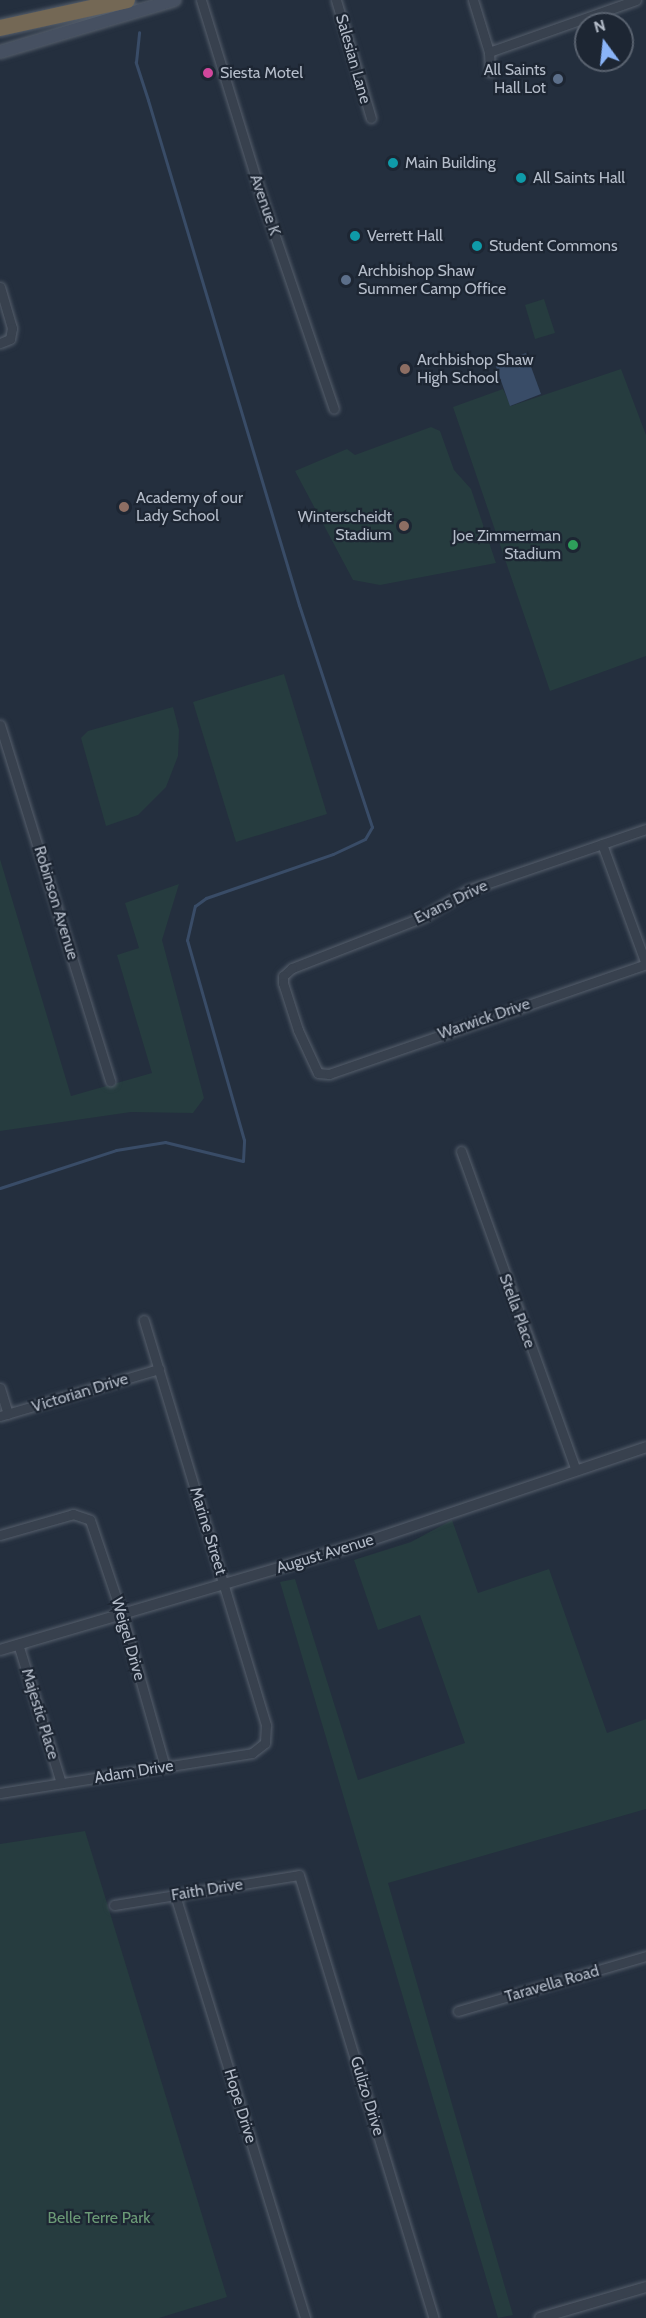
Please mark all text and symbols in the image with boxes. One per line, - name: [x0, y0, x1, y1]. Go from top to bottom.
- street label: Salesian Lane: [331, 12, 375, 106]
- north arrow: [574, 12, 634, 72]
- text: N: [592, 15, 608, 37]
- place label: All Saints Hall Lot: [484, 60, 546, 98]
- place label: Siesta Motel: [220, 63, 303, 83]
- marker: Siesta Motel: [201, 66, 215, 80]
- marker: All Saints Hall Lot: [551, 72, 565, 86]
- place label: Main Building: [405, 153, 496, 173]
- marker: Main Building: [386, 156, 400, 170]
- place label: All Saints Hall: [533, 168, 625, 188]
- marker: All Saints Hall: [514, 171, 528, 185]
- street label: Avenue K: [246, 172, 284, 238]
- place label: Verrett Hall: [367, 226, 443, 246]
- marker: Verrett Hall: [348, 229, 362, 243]
- place label: Student Commons: [489, 236, 618, 256]
- marker: Student Commons: [470, 239, 484, 253]
- place label: Archbishop Shaw Summer Camp Office: [358, 261, 506, 299]
- marker: Archbishop Shaw Summer Camp Office: [339, 273, 353, 287]
- place label: Archbishop Shaw High School: [417, 350, 534, 388]
- marker: Archbishop Shaw High School: [398, 362, 412, 376]
- place label: Academy of our Lady School: [136, 488, 243, 526]
- marker: Academy of our Lady School: [117, 500, 131, 514]
- place label: Winterscheidt Stadium: [298, 507, 392, 545]
- marker: Winterscheidt Stadium: [397, 519, 411, 533]
- place label: Joe Zimmerman Stadium: [453, 526, 561, 564]
- marker: Joe Zimmerman Stadium: [566, 538, 580, 552]
- street label: Robinson Avenue: [30, 844, 82, 962]
- street label: Evans Drive: [411, 876, 491, 928]
- street label: Warwick Drive: [435, 994, 533, 1044]
- street label: Stella Place: [495, 1271, 539, 1351]
- street label: Victorian Drive: [29, 1369, 131, 1417]
- street label: Marine Street: [186, 1485, 230, 1577]
- street label: August Avenue: [274, 1530, 376, 1578]
- street label: Weigel Drive: [107, 1595, 149, 1683]
- street label: Majestic Place: [17, 1666, 63, 1762]
- street label: Adam Drive: [93, 1756, 175, 1788]
- street label: Faith Drive: [170, 1875, 244, 1905]
- street label: Taravella Road: [503, 1961, 601, 2007]
- street label: Gulizo Drive: [346, 2054, 388, 2138]
- street label: Hope Drive: [220, 2067, 260, 2145]
- park label: Belle Terre Park: [48, 2208, 150, 2228]

